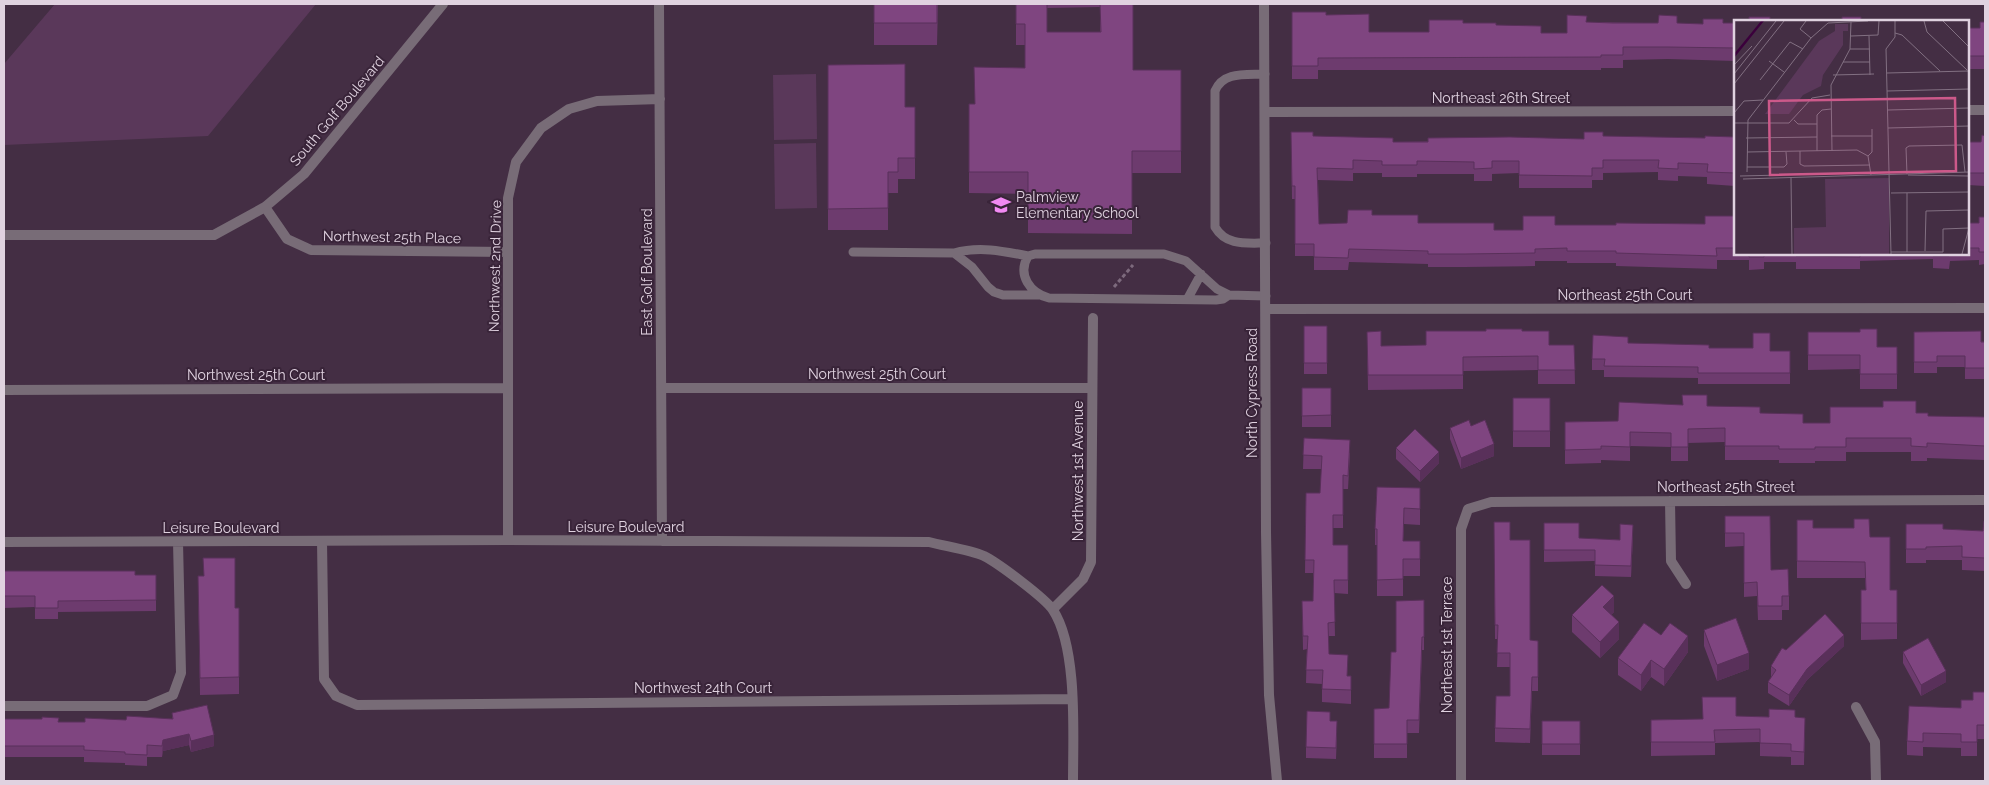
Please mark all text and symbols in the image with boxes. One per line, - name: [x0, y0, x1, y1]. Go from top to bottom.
- inset map: [1734, 20, 1969, 255]
- street label: South Golf Boulevard: [287, 53, 387, 169]
- street label: Northeast 26th Street: [1432, 90, 1571, 106]
- place label: Palmview Elementary School: [1016, 189, 1139, 221]
- school or university icon: Palmview Elementary School: [990, 194, 1012, 216]
- street label: Northwest 2nd Drive: [486, 200, 504, 332]
- street label: East Golf Boulevard: [639, 208, 655, 336]
- street label: Northwest 25th Place: [323, 228, 461, 246]
- street label: Northeast 25th Court: [1558, 287, 1693, 303]
- street label: North Cypress Road: [1244, 328, 1260, 458]
- street label: Northwest 25th Court: [808, 366, 946, 382]
- street label: Northwest 25th Court: [187, 367, 325, 383]
- street label: Northwest 1st Avenue: [1070, 401, 1086, 541]
- street label: Northeast 25th Street: [1657, 479, 1795, 495]
- street label: Leisure Boulevard: [568, 519, 684, 535]
- street label: Leisure Boulevard: [163, 520, 279, 536]
- street label: Northeast 1st Terrace: [1439, 577, 1455, 713]
- street label: Northwest 24th Court: [634, 680, 772, 696]

